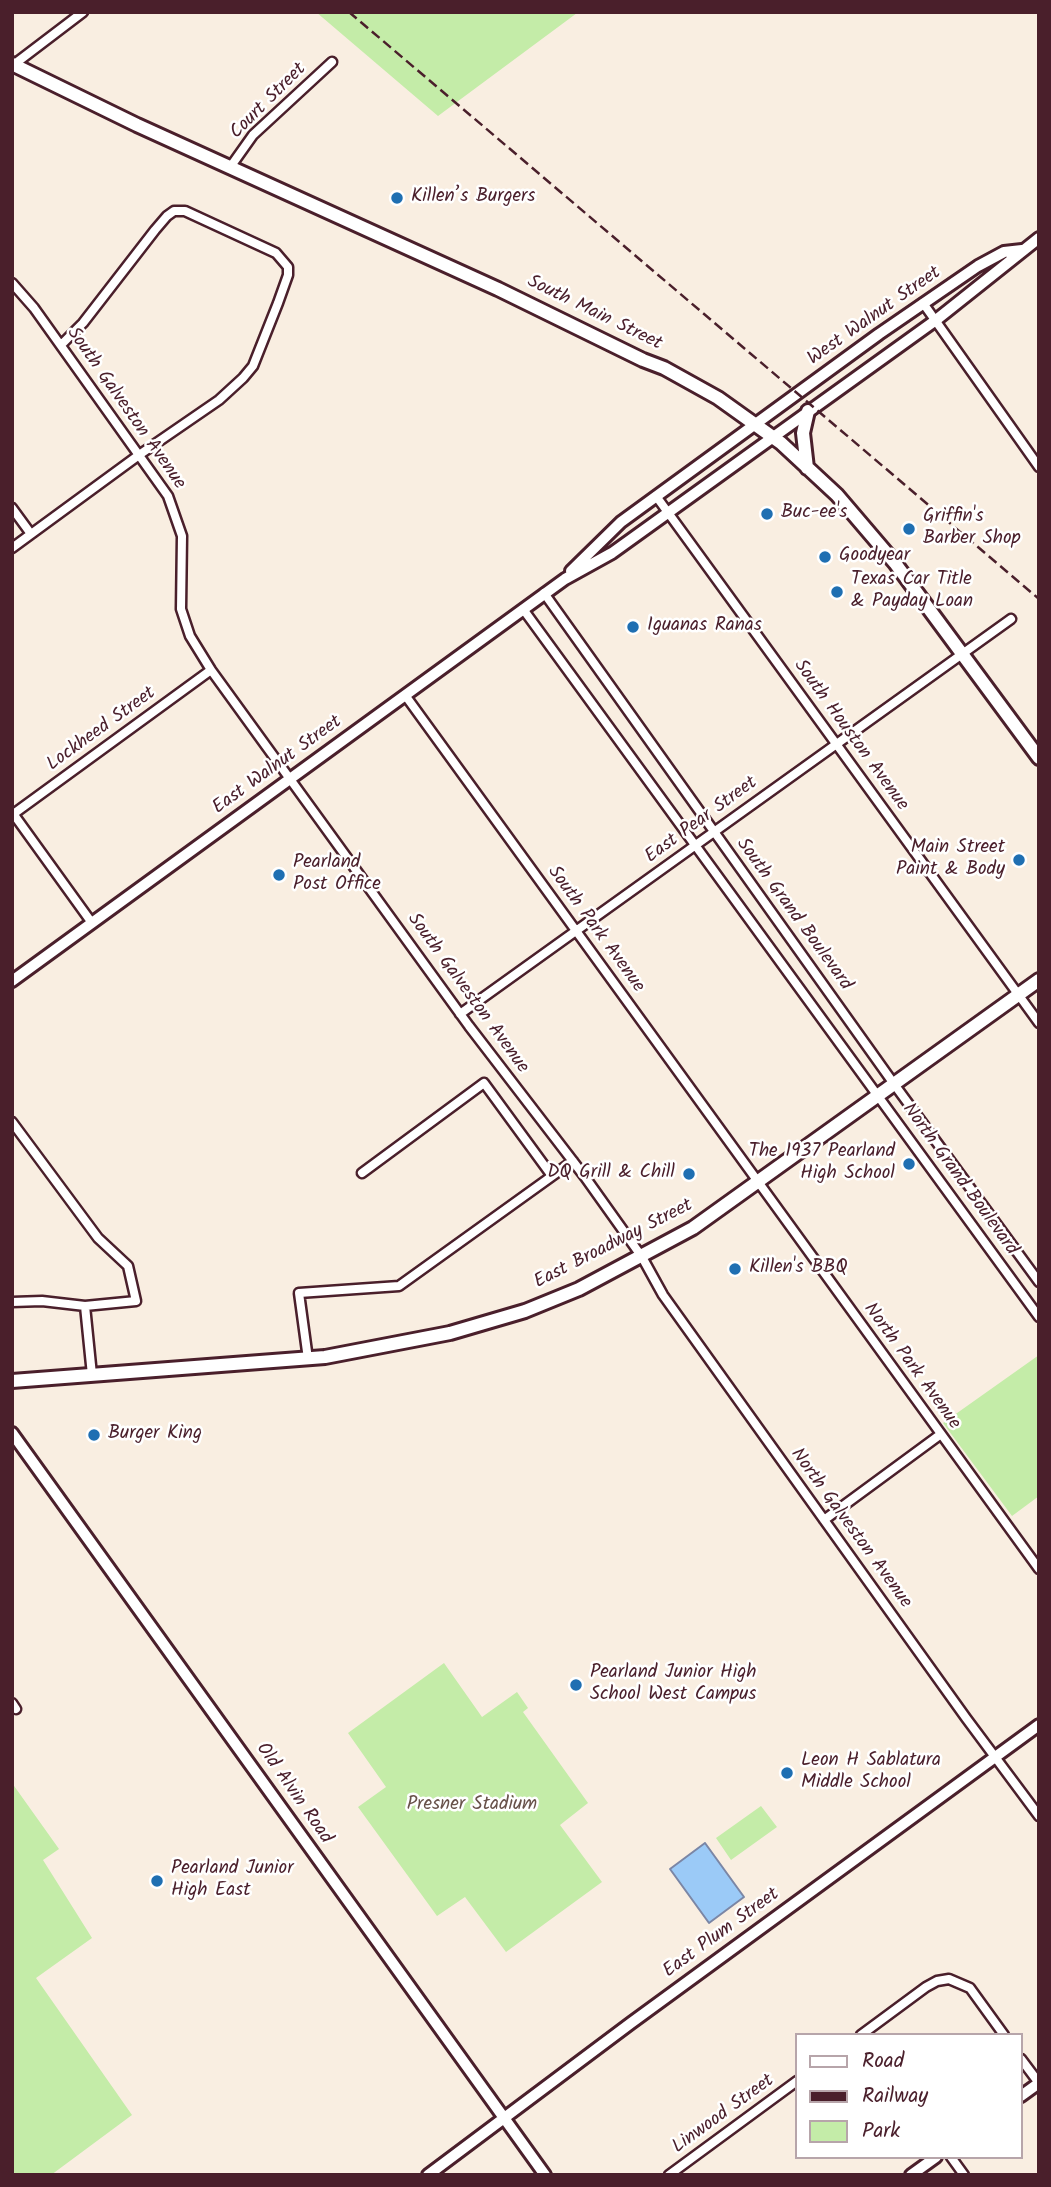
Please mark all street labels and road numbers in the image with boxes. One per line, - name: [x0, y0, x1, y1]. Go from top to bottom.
- street label: Court Street: [226, 59, 312, 145]
- street label: West Walnut Street: [804, 263, 946, 371]
- street label: South Main Street: [523, 271, 665, 357]
- street label: South Galveston Avenue: [60, 324, 190, 494]
- street label: South Houston Avenue: [788, 656, 912, 816]
- street label: Lockheed Street: [43, 683, 161, 777]
- street label: East Walnut Street: [209, 712, 347, 820]
- street label: East Pear Street: [642, 773, 762, 869]
- street label: South Grand Boulevard: [730, 834, 856, 996]
- street label: South Park Avenue: [541, 862, 649, 998]
- street label: South Galveston Avenue: [401, 909, 533, 1079]
- street label: North Grand Boulevard: [896, 1099, 1022, 1261]
- street label: East Broadway Street: [531, 1195, 697, 1295]
- street label: North Park Avenue: [857, 1299, 965, 1435]
- street label: North Galveston Avenue: [784, 1444, 916, 1614]
- street label: Old Alvin Road: [250, 1739, 336, 1849]
- street label: East Plum Street: [659, 1884, 785, 1984]
- street label: Linwood Street: [669, 2070, 779, 2160]

